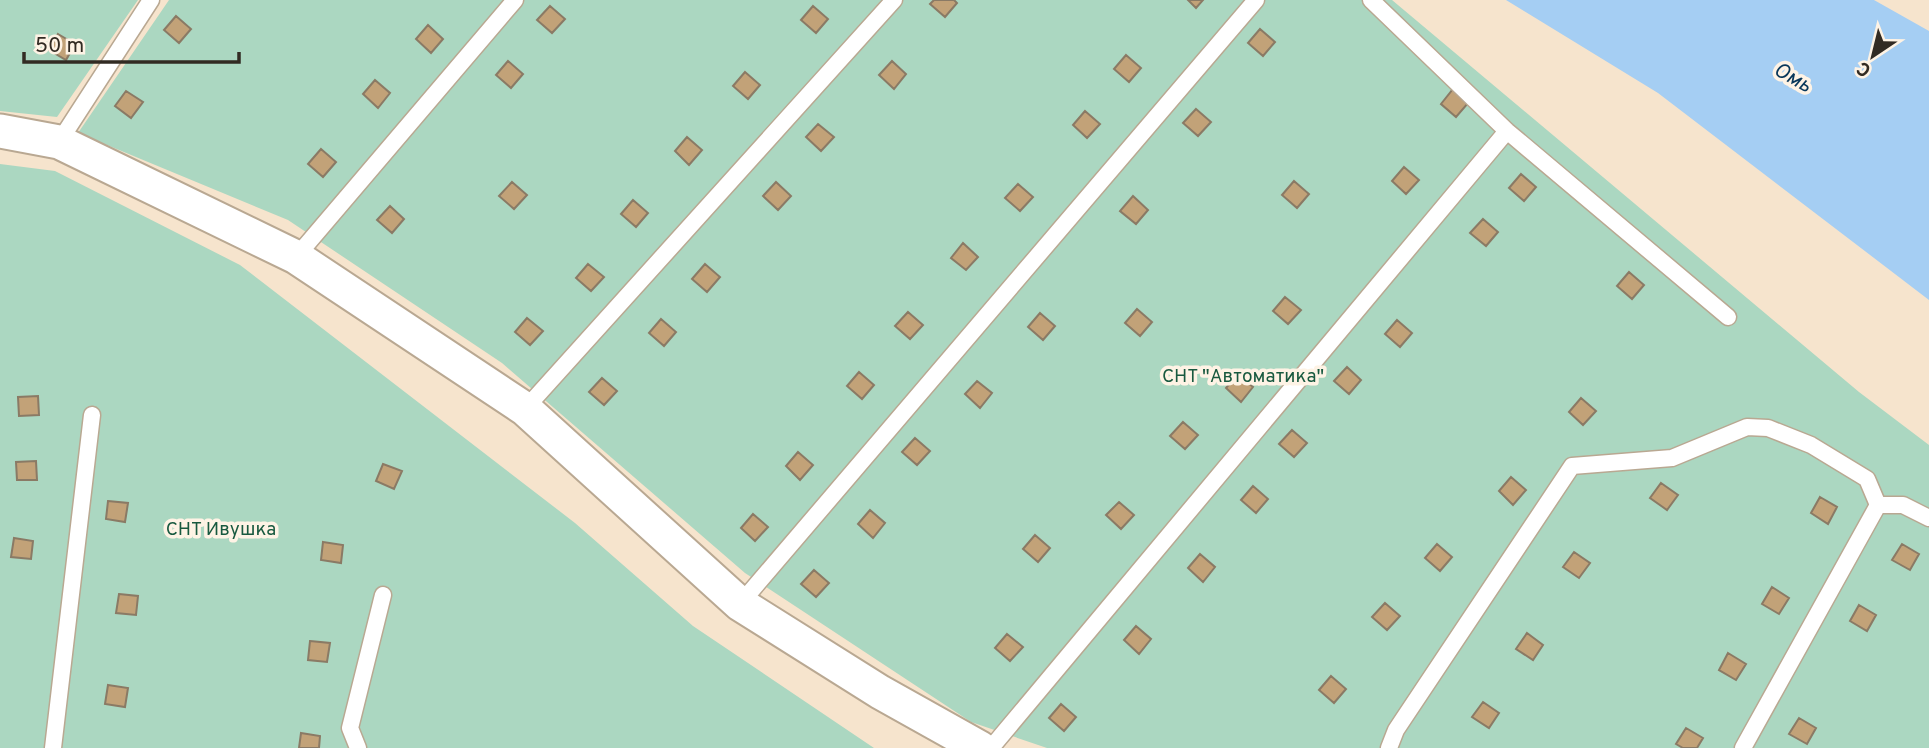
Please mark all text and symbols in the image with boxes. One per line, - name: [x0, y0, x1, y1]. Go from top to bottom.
- scale bar: [24, 21, 240, 65]
- north arrow: [1838, 21, 1908, 91]
- text: 50 m: [35, 33, 84, 60]
- text: С: [1853, 55, 1876, 82]
- water label: Омь: [1768, 57, 1816, 100]
- park label: СНТ "Автоматика": [1162, 365, 1324, 389]
- park label: СНТ Ивушка: [166, 518, 276, 542]

